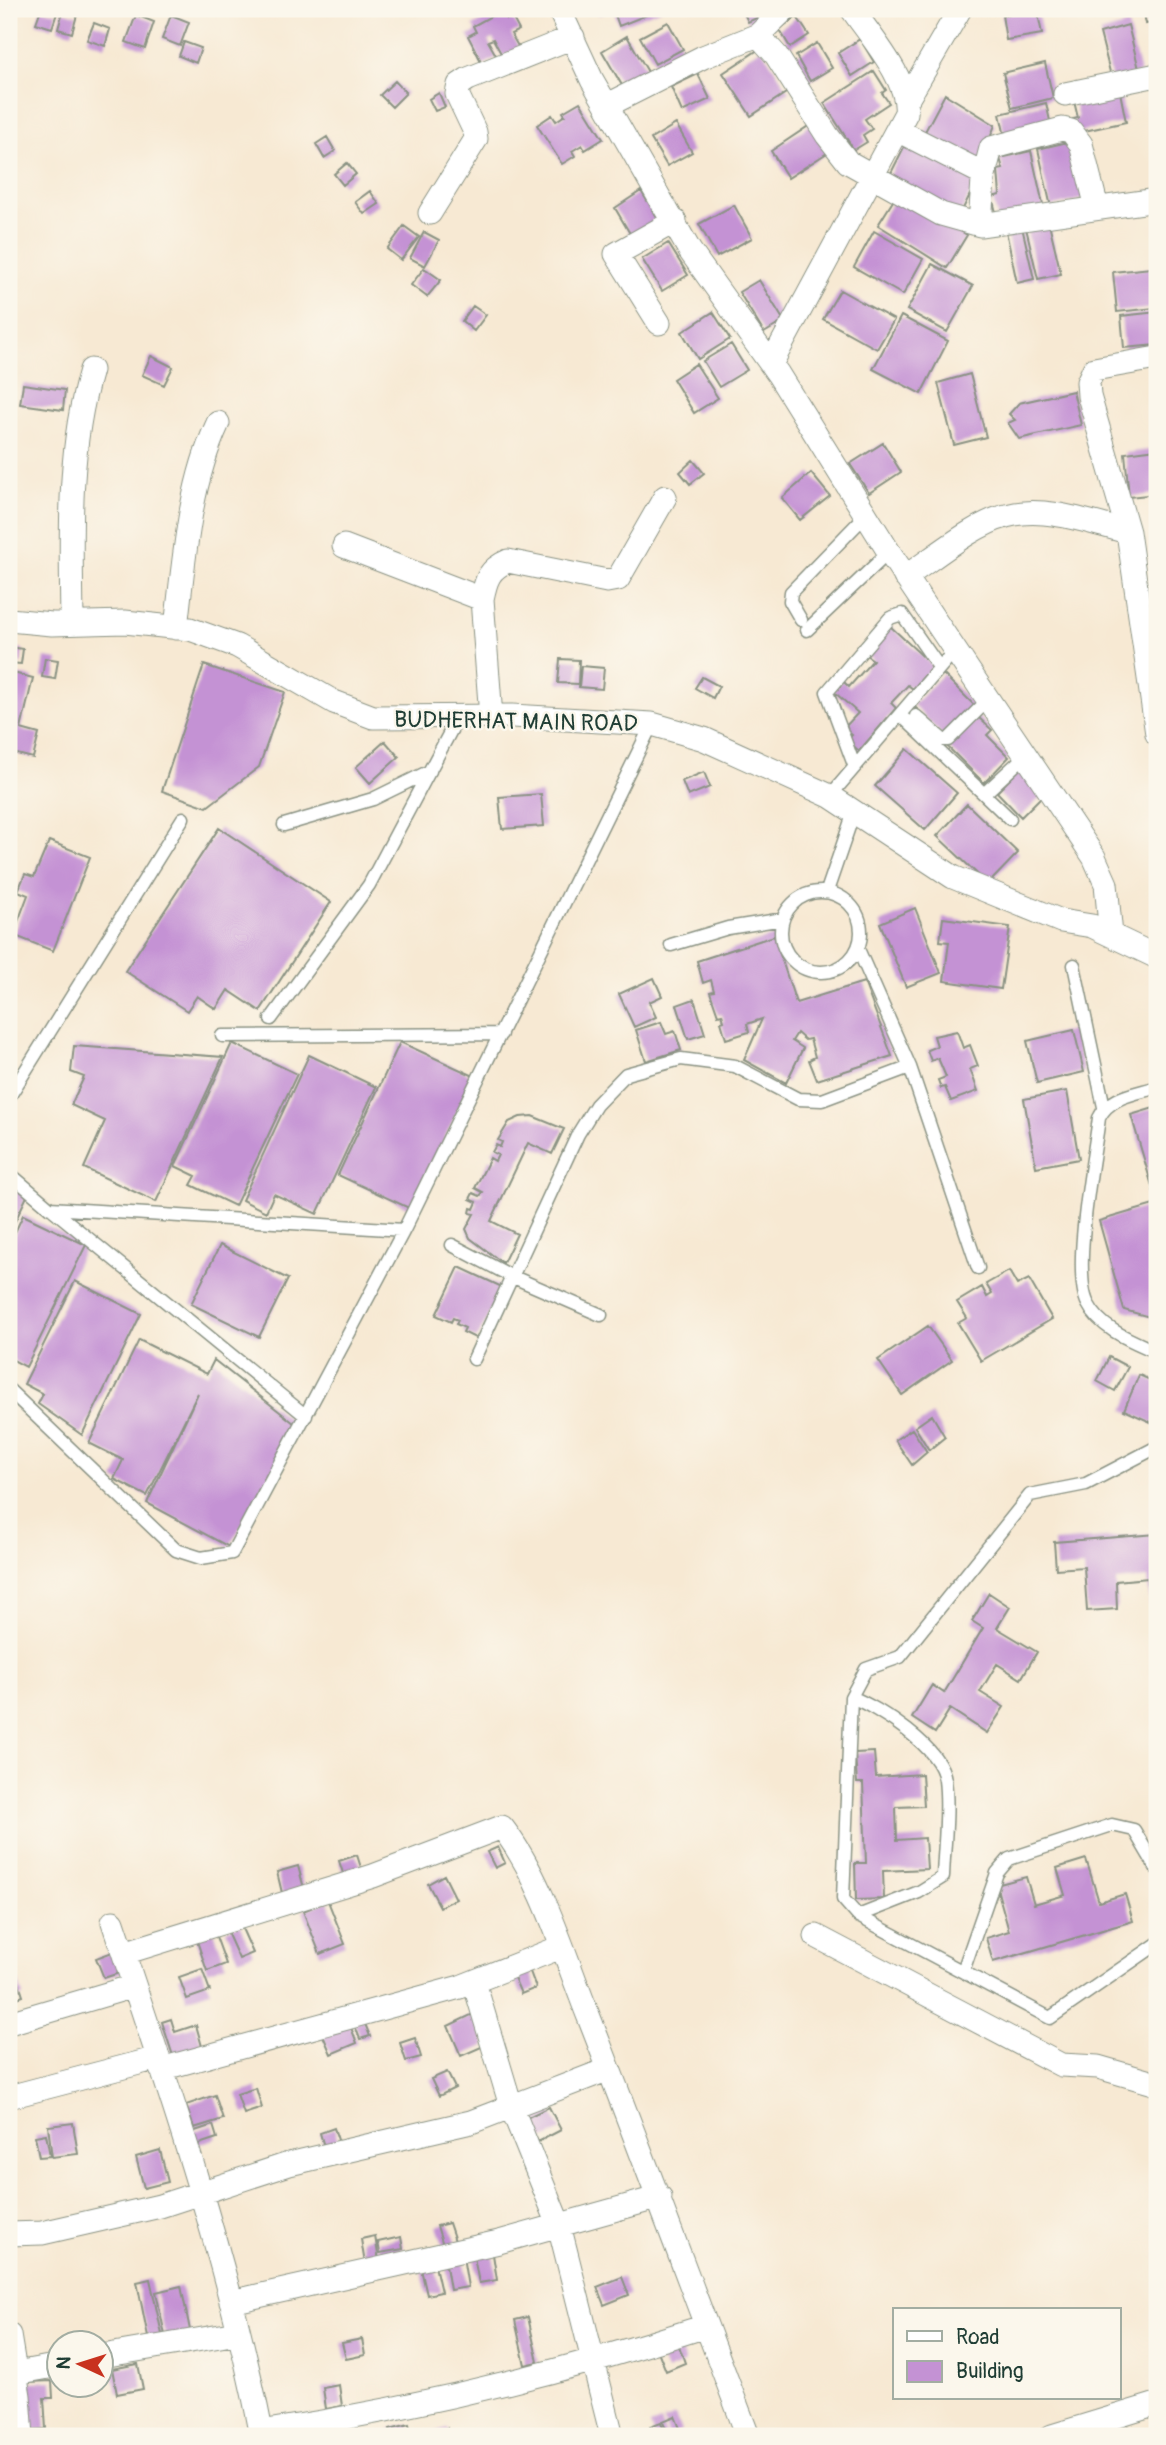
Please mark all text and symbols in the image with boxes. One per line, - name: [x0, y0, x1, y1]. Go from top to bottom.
- street label: BUDHERHAT MAIN ROAD: [394, 705, 638, 738]
- legend: [893, 2308, 1120, 2400]
- text: Road: [956, 2324, 1000, 2351]
- north arrow: [46, 2330, 116, 2400]
- text: N: [52, 2355, 76, 2370]
- text: Building: [956, 2358, 1023, 2385]

